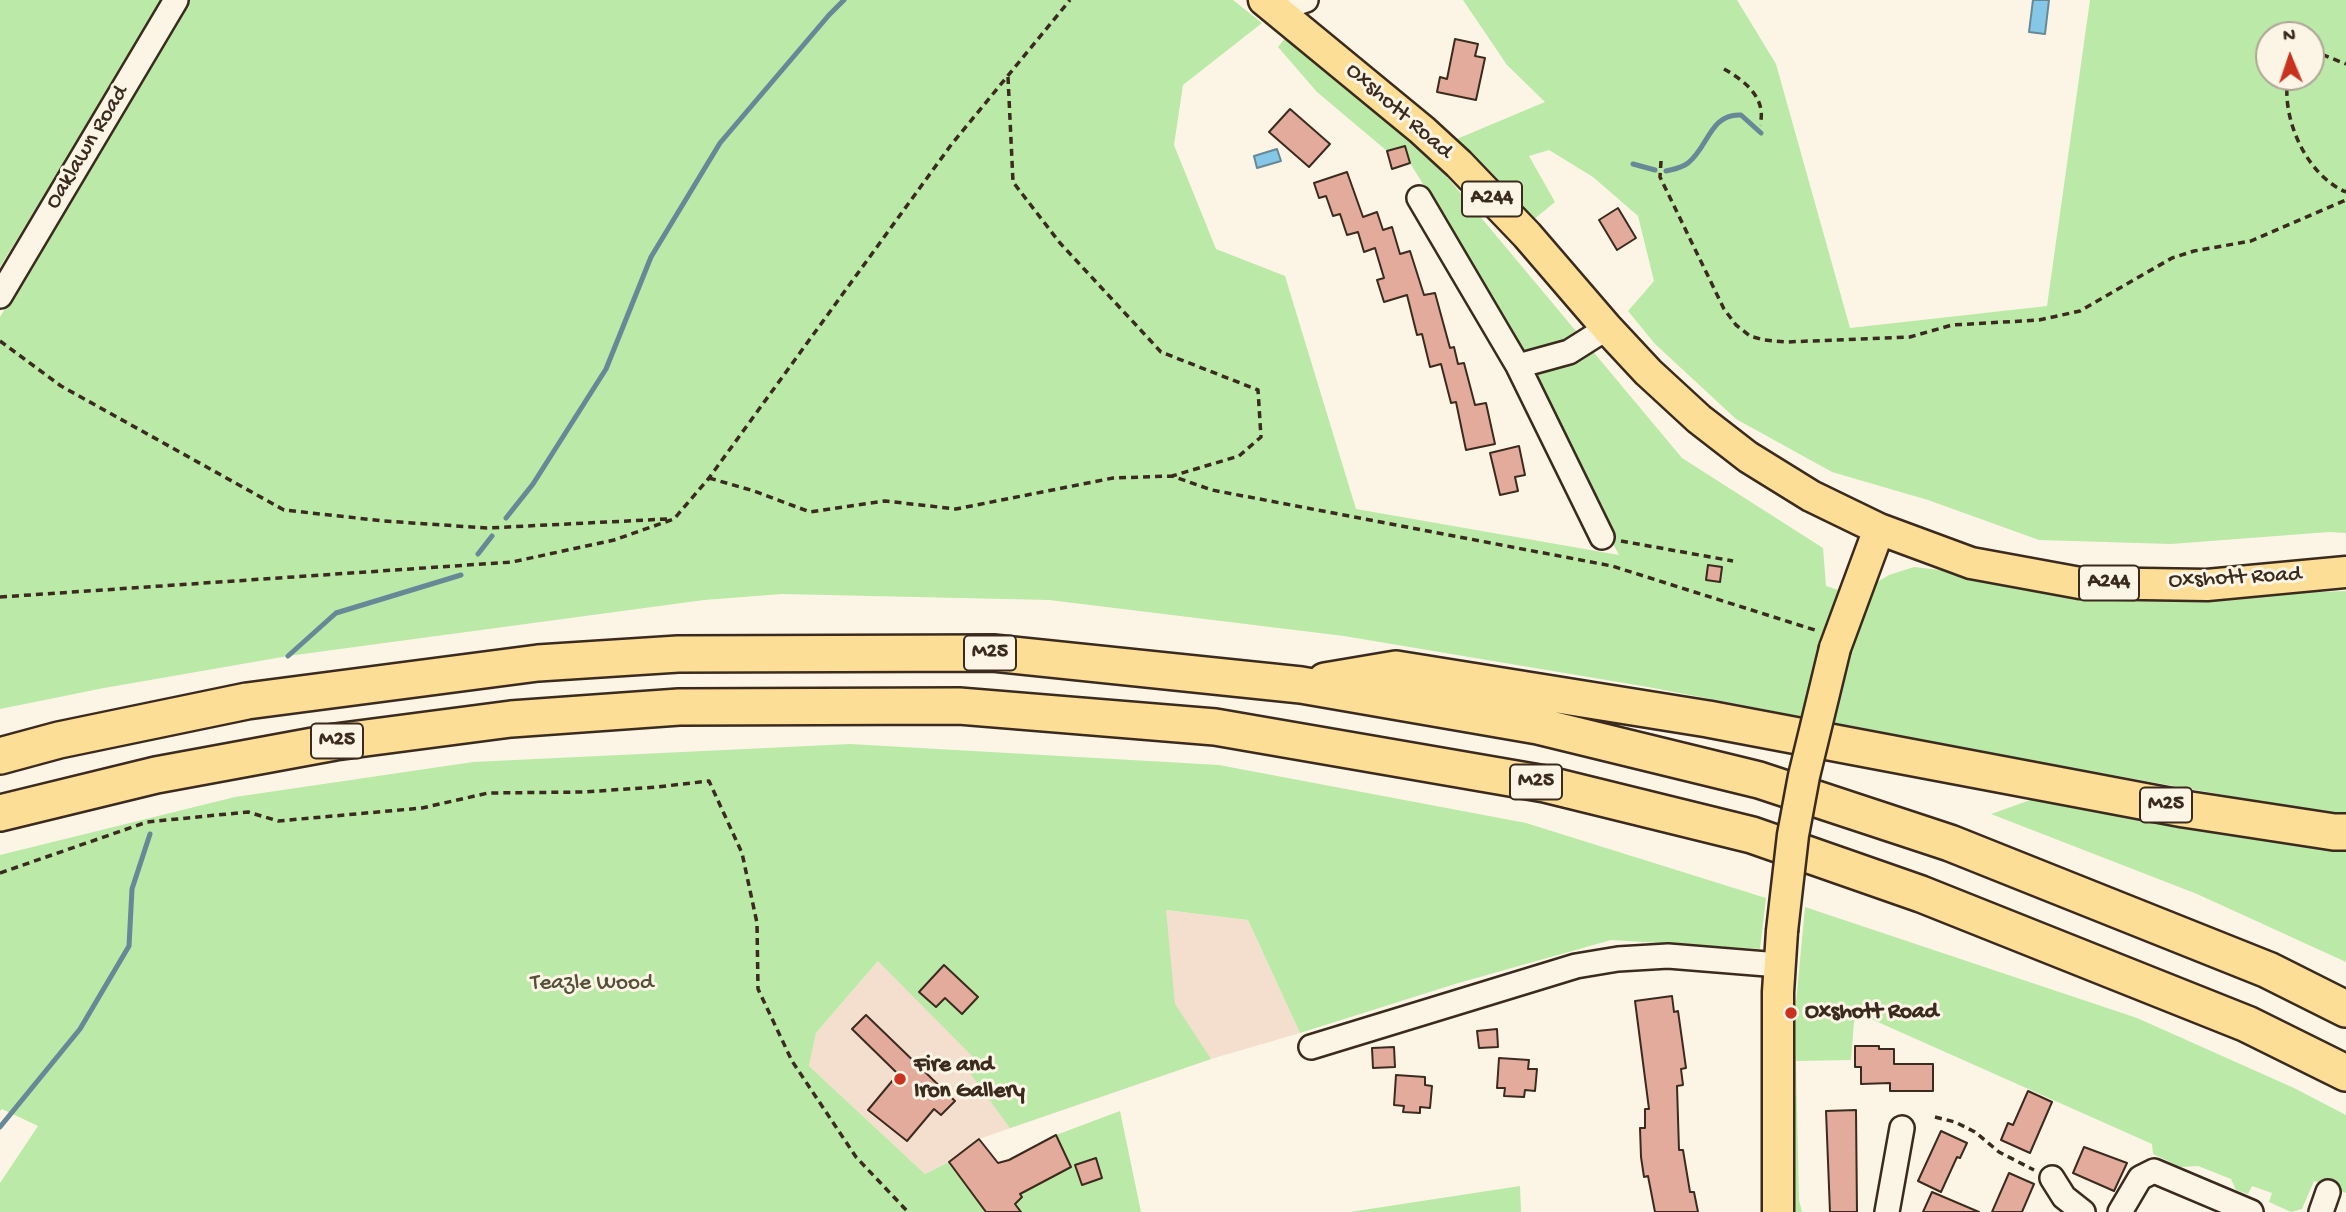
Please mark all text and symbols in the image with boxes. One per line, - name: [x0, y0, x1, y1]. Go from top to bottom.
- north arrow: [2255, 21, 2325, 91]
- text: N: [2283, 25, 2296, 48]
- street label: Oxshott Road: [1339, 58, 1457, 166]
- street label: Oaklawn Road: [40, 81, 136, 215]
- road number: A244: [1462, 182, 1522, 216]
- street label: Oxshott Road: [2168, 562, 2302, 596]
- road number: A244: [2079, 566, 2139, 600]
- road number: M25: [964, 636, 1016, 670]
- road number: M25: [311, 724, 363, 758]
- road number: M25: [1510, 764, 1562, 800]
- road number: M25: [2140, 788, 2192, 822]
- park label: Teazle Wood: [531, 970, 653, 998]
- place label: Oxshott Road: [1805, 999, 1938, 1027]
- marker: Oxshott Road: [1783, 1005, 1799, 1021]
- place label: Fire and Iron Gallery: [914, 1052, 1025, 1106]
- marker: Fire and Iron Gallery: [892, 1071, 908, 1087]

